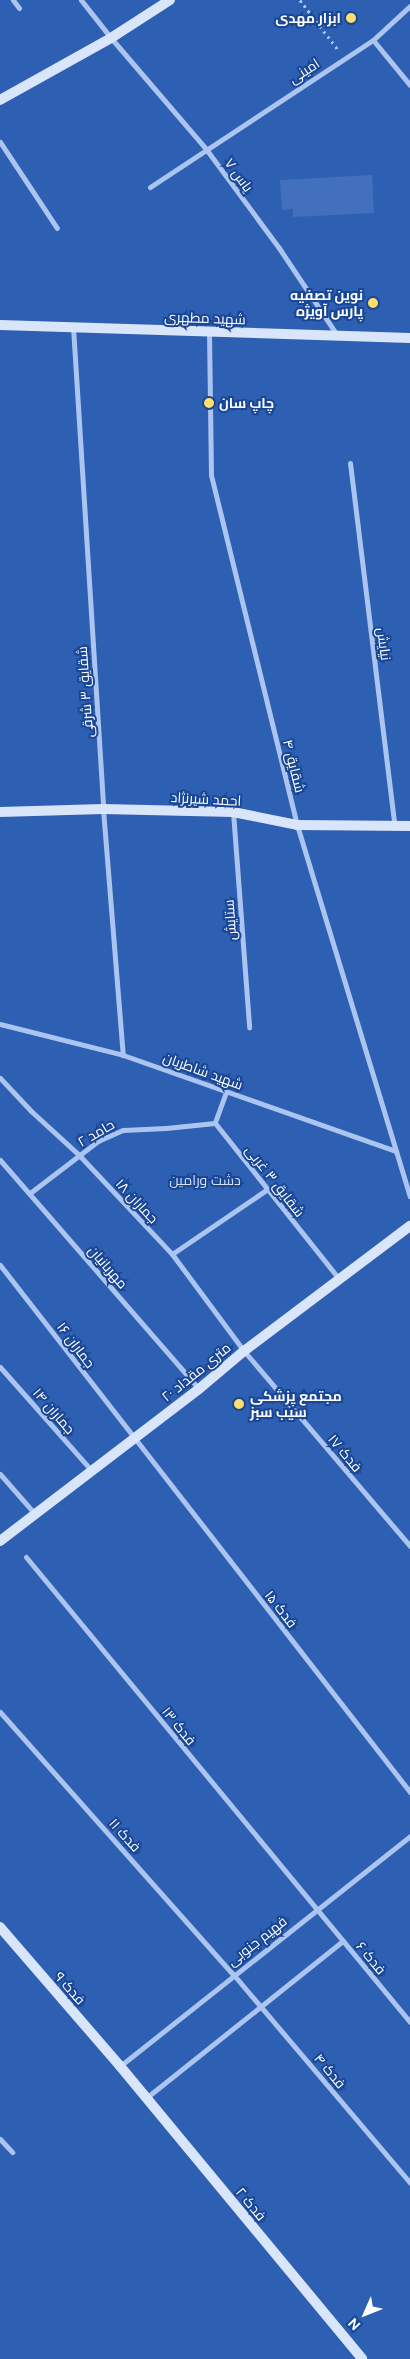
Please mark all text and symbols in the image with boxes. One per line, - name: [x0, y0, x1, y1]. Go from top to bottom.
- place label: ابزار مهدی: [275, 10, 341, 26]
- marker: ابزار مهدی: [345, 12, 357, 24]
- street label: امینی: [285, 55, 323, 87]
- street label: یاس ۷: [221, 155, 257, 195]
- place label: نوین تصفیه پارس آویژه: [290, 287, 363, 320]
- marker: نوین تصفیه پارس آویژه: [367, 297, 379, 309]
- street label: شهید مطهری: [164, 308, 246, 328]
- place label: چاپ سان: [219, 395, 274, 411]
- marker: چاپ سان: [203, 397, 215, 409]
- street label: نیایش: [374, 627, 394, 661]
- street label: شقایق ۳ شرقی: [73, 646, 97, 738]
- street label: شقایق ۴: [279, 738, 309, 794]
- street label: احمد شیرنژاد: [170, 789, 242, 809]
- street label: ستایش: [220, 899, 240, 941]
- street label: شهید شاطریان: [161, 1049, 245, 1093]
- street label: حامد ۲: [75, 1116, 117, 1150]
- street label: شقایق ۳ غربی: [242, 1142, 308, 1220]
- park label: دشت ورامین: [169, 1172, 241, 1188]
- street label: جماران ۱۸: [112, 1175, 162, 1227]
- street label: مهربانیان: [85, 1242, 131, 1292]
- street label: جماران ۱۶: [53, 1319, 99, 1371]
- street label: ۲۰ متری مقداد: [158, 1339, 234, 1405]
- street label: جماران ۱۴: [29, 1385, 79, 1437]
- place label: مجتمع پزشکی سیب سبز: [250, 1388, 342, 1420]
- marker: مجتمع پزشکی سیب سبز: [232, 1397, 246, 1411]
- street label: فدک ۱۷: [325, 1431, 365, 1475]
- street label: فدک ۱۵: [261, 1587, 301, 1631]
- street label: فدک ۱۳: [158, 1703, 200, 1749]
- street label: فدک ۱۱: [106, 1815, 144, 1855]
- street label: فهیم جنوبی: [224, 1913, 290, 1969]
- street label: فدک ۶: [353, 1938, 389, 1978]
- street label: فدک ۹: [51, 1968, 89, 2008]
- street label: فدک ۴: [311, 2050, 349, 2092]
- street label: فدک ۲: [232, 2184, 270, 2224]
- north arrow: [340, 2289, 390, 2339]
- text: N: [344, 2314, 364, 2334]

